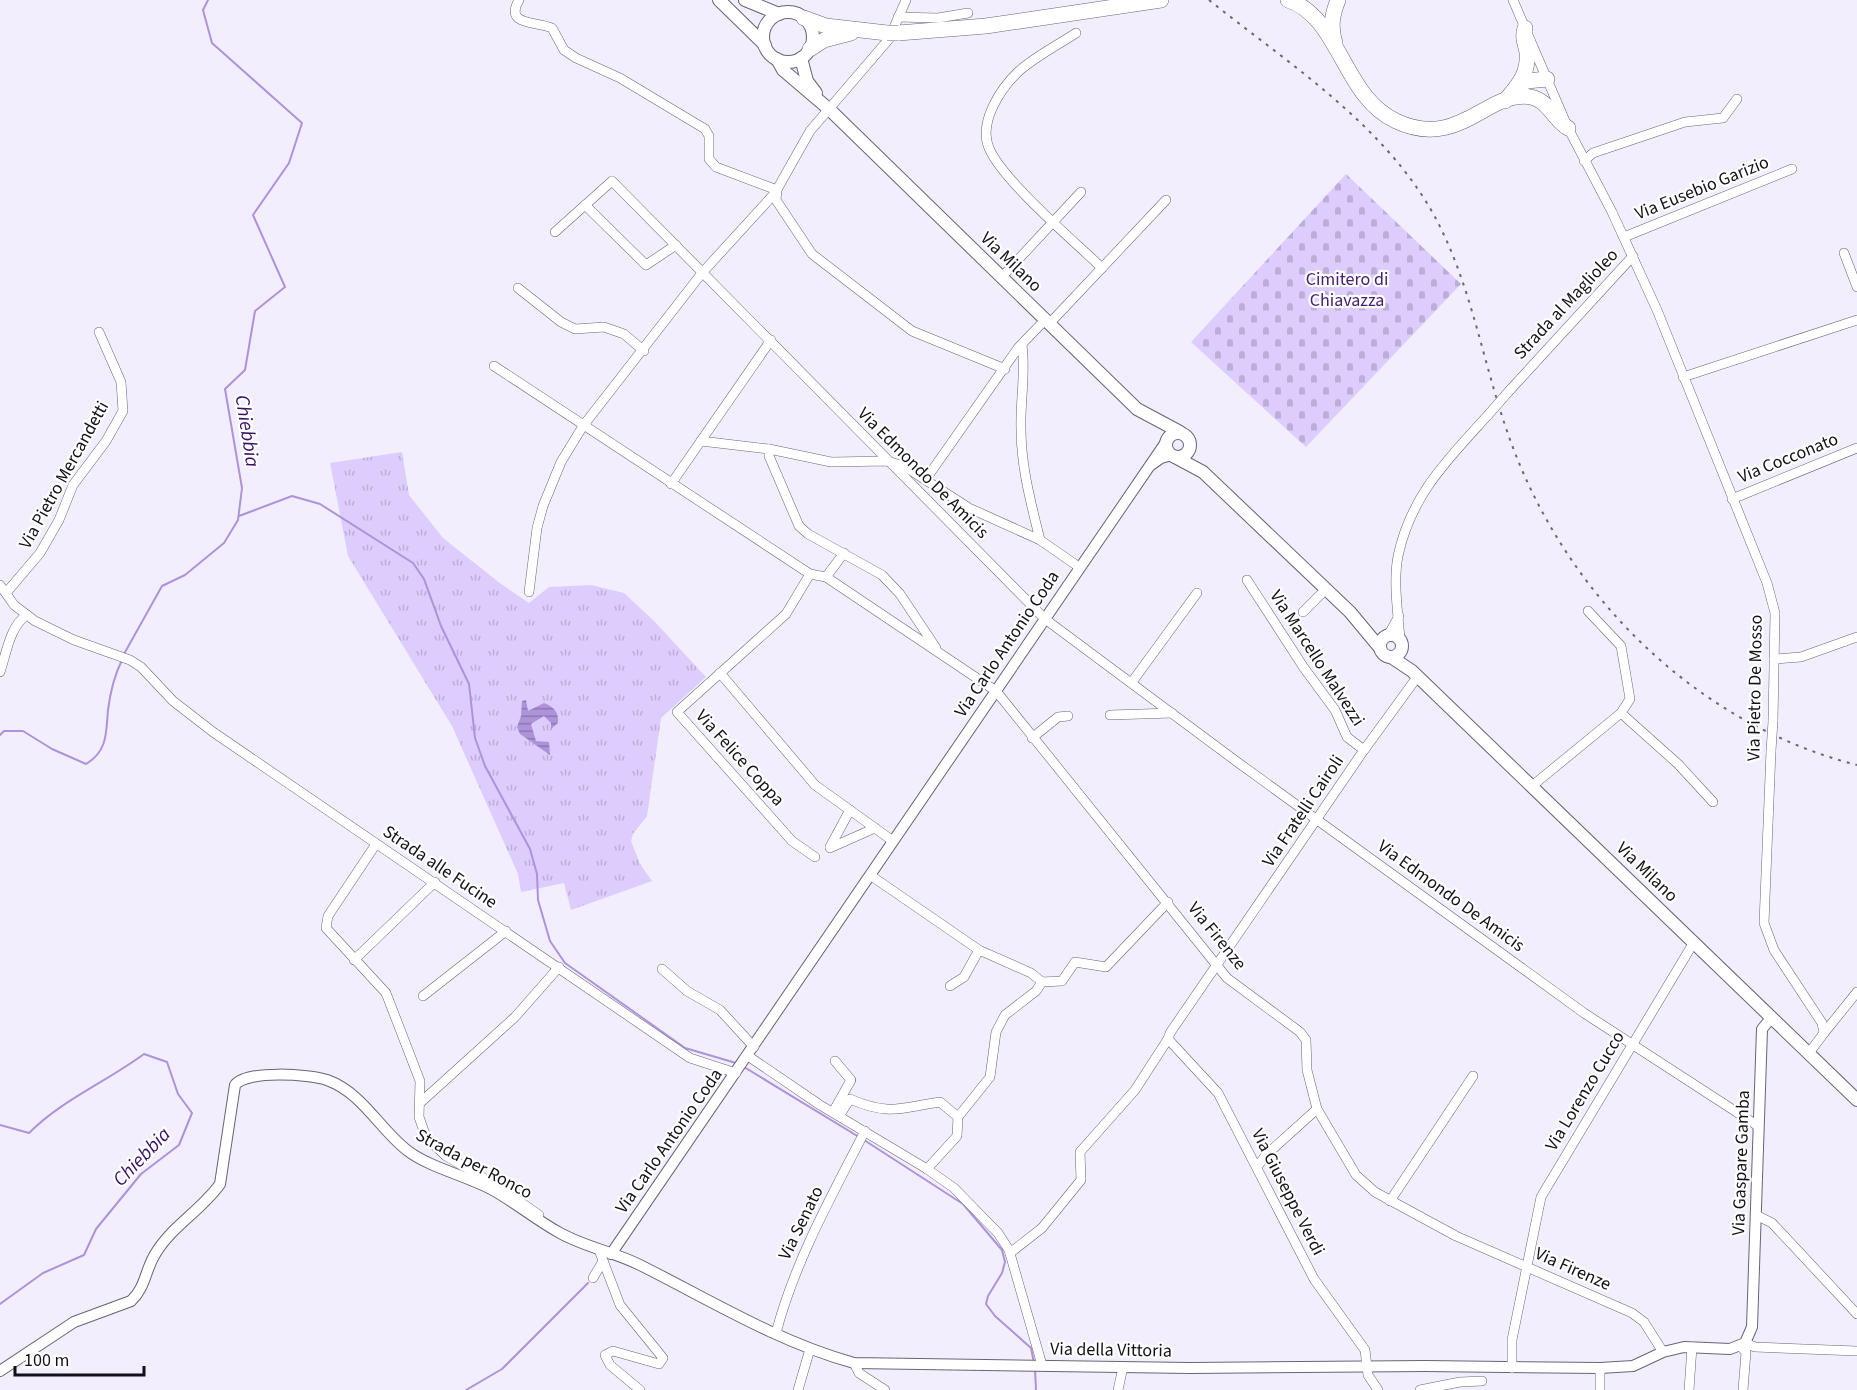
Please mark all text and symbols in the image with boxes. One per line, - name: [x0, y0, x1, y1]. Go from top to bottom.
- street label: Via Eusebio Garizio: [1631, 150, 1773, 226]
- street label: Via Milano: [975, 226, 1047, 298]
- street label: Strada al Maglioleo: [1508, 243, 1624, 365]
- park label: Cimitero di Chiavazza: [1306, 267, 1388, 313]
- water label: Chiebbia: [227, 393, 267, 469]
- street label: Via Pietro Mercandetti: [13, 397, 115, 553]
- street label: Via Edmondo De Amicis: [852, 402, 994, 544]
- street label: Via Cocconato: [1734, 427, 1842, 489]
- street label: Via Carlo Antonio Coda: [949, 566, 1065, 722]
- street label: Via Marcello Malvezzi: [1264, 585, 1370, 731]
- street label: Via Pietro De Mosso: [1741, 615, 1769, 761]
- street label: Via Felice Coppa: [690, 704, 790, 812]
- street label: Via Fratelli Cairoli: [1256, 750, 1350, 872]
- street label: Strada alle Fucine: [378, 819, 502, 915]
- street label: Via Edmondo De Amicis: [1372, 834, 1530, 958]
- street label: Via Milano: [1611, 836, 1683, 908]
- street label: Via Firenze: [1182, 897, 1252, 975]
- street label: Via Lorenzo Cucco: [1539, 1026, 1631, 1156]
- street label: Via Carlo Antonio Coda: [609, 1063, 729, 1219]
- street label: Via Gaspare Gamba: [1726, 1090, 1756, 1236]
- water label: Chiebbia: [107, 1121, 178, 1193]
- street label: Strada per Ronco: [411, 1123, 537, 1205]
- street label: Via Giuseppe Verdi: [1245, 1124, 1331, 1260]
- street label: Via Senato: [772, 1182, 830, 1264]
- street label: Via Firenze: [1531, 1241, 1615, 1297]
- street label: Via della Vittoria: [1050, 1336, 1172, 1364]
- scale bar: [15, 1339, 144, 1377]
- text: 100 m: [24, 1348, 69, 1373]

